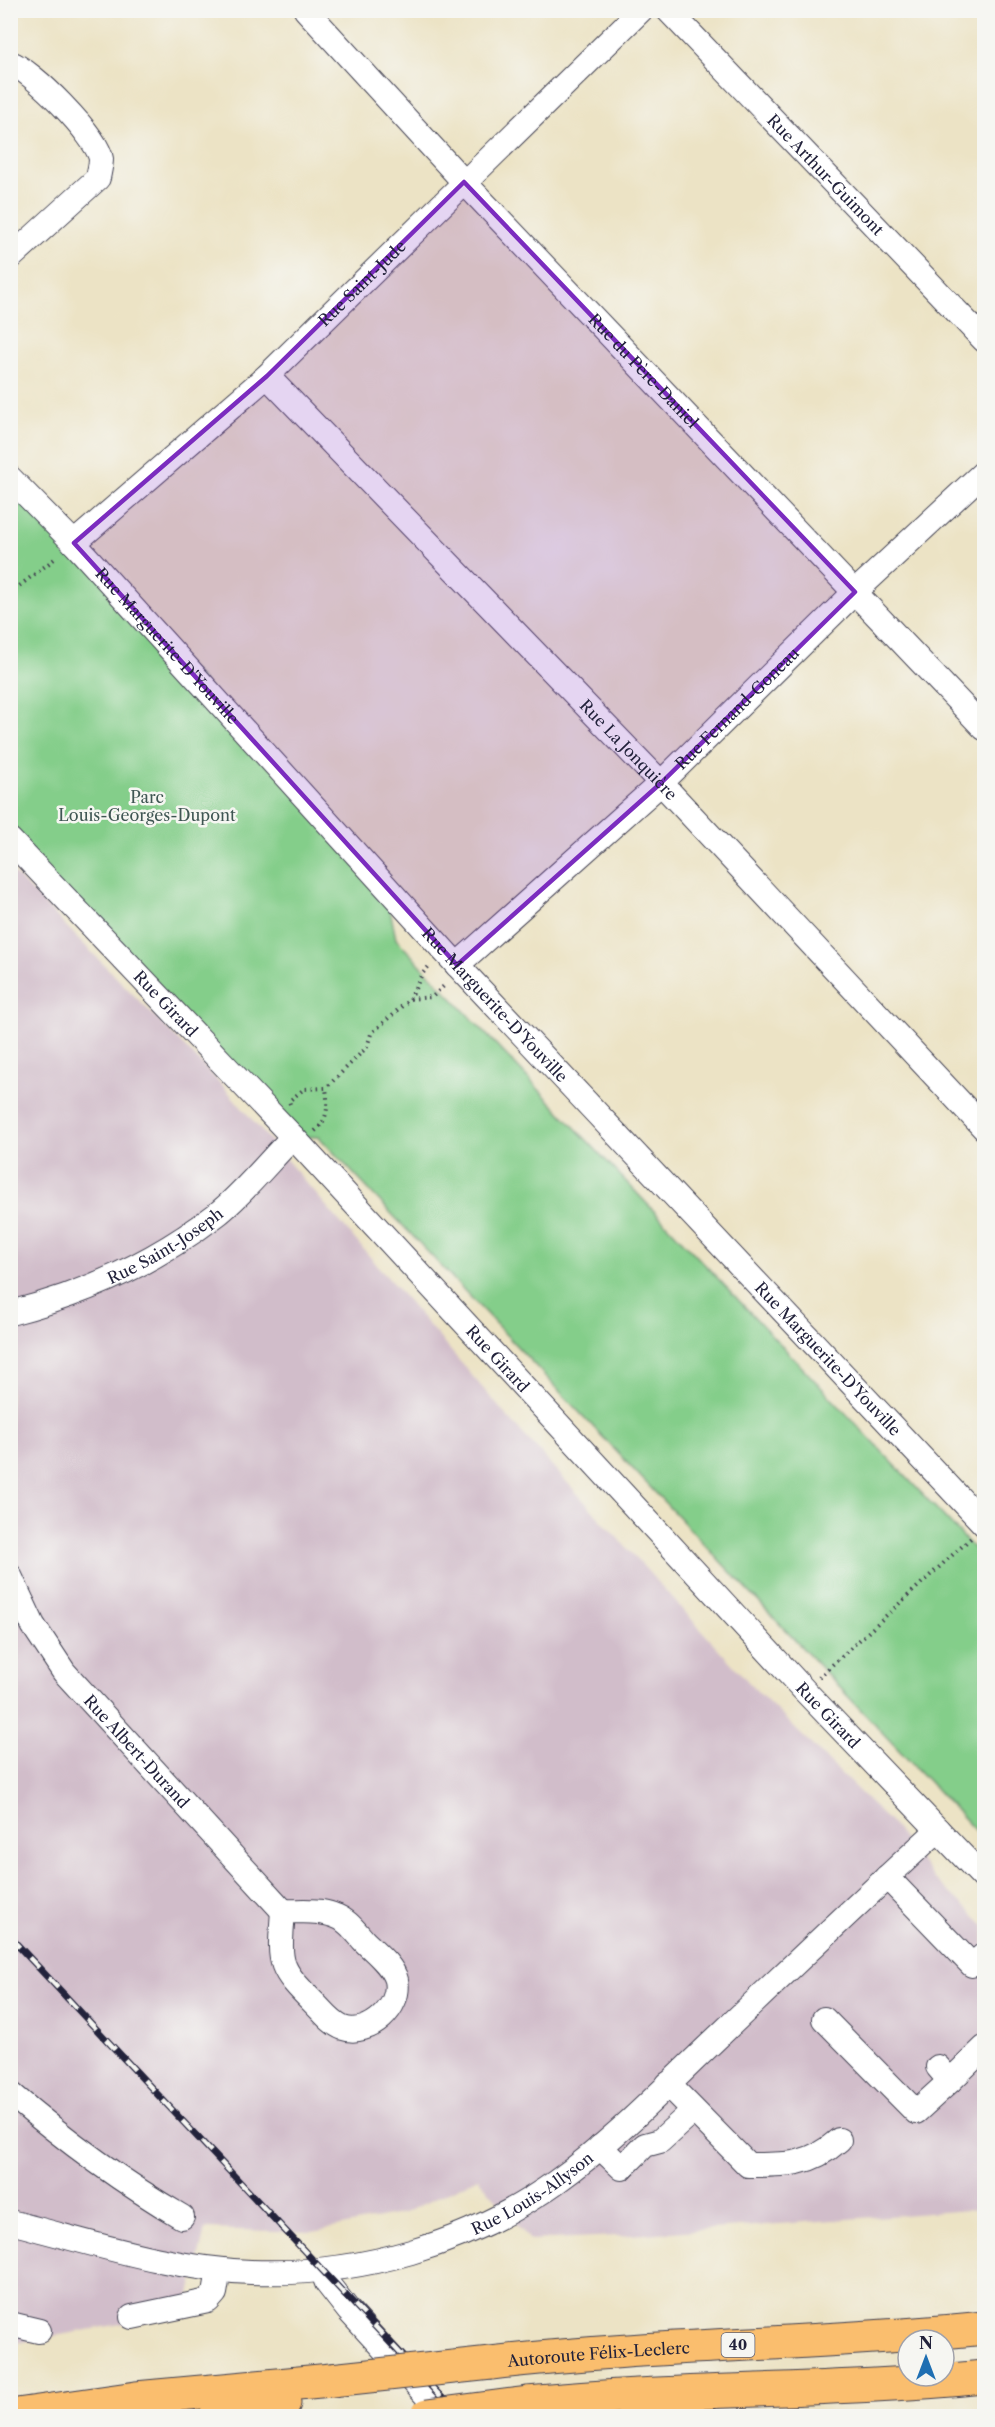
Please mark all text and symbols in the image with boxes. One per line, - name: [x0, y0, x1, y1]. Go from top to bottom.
- street label: Rue Arthur-Guimont: [763, 110, 888, 240]
- street label: Rue Saint-Jude: [314, 236, 410, 330]
- street label: Rue du Père-Daniel: [584, 309, 703, 432]
- street label: Rue Marguerite-D'Youville: [91, 563, 243, 728]
- street label: Rue Fernand-Goneau: [671, 643, 803, 774]
- street label: Rue La Jonquière: [576, 695, 682, 804]
- park label: Parc Louis-Georges-Dupont: [58, 787, 236, 825]
- street label: Rue Marguerite-D'Youville: [418, 923, 572, 1086]
- street label: Rue Girard: [130, 966, 202, 1041]
- street label: Rue Saint-Joseph: [104, 1203, 227, 1288]
- street label: Rue Marguerite-D'Youville: [751, 1277, 905, 1440]
- street label: Rue Girard: [462, 1321, 534, 1396]
- street label: Rue Girard: [792, 1678, 865, 1753]
- street label: Rue Albert-Durand: [80, 1690, 194, 1812]
- street label: Rue Louis-Allyson: [468, 2148, 597, 2239]
- north arrow: [896, 2328, 956, 2388]
- road number: 40: [722, 2333, 754, 2357]
- text: N: [919, 2333, 933, 2353]
- street label: Autoroute Félix-Leclerc: [505, 2337, 690, 2371]

